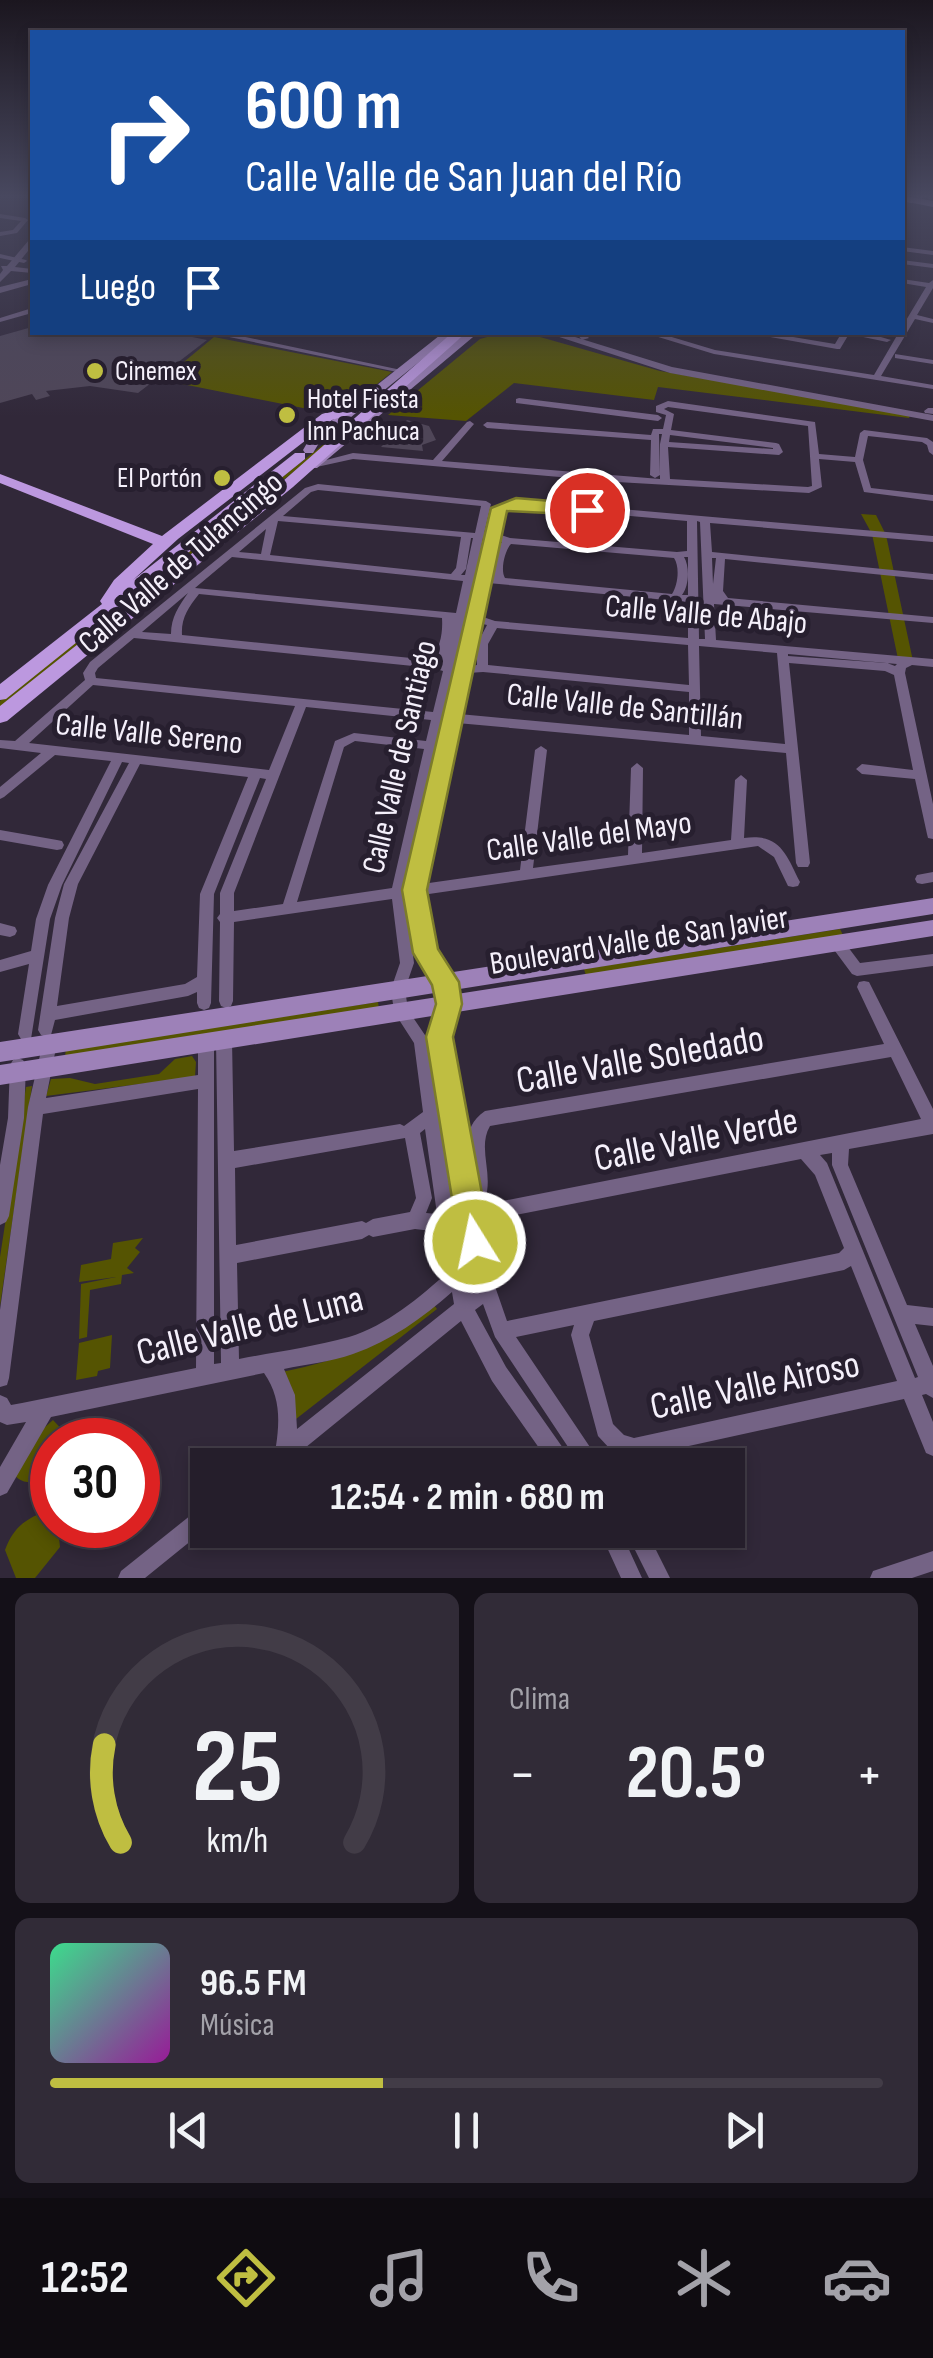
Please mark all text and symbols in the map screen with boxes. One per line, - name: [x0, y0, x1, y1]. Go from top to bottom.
- text: 600 m: [245, 65, 402, 149]
- icon: right: [80, 70, 210, 200]
- text: Calle Valle de San Juan del Río: [245, 150, 683, 205]
- icon: arrive: [176, 260, 231, 315]
- text: Luego: [80, 265, 156, 310]
- place label: Cinemex: [115, 355, 197, 388]
- marker: Cinemex: [84, 360, 106, 382]
- place label: Hotel Fiesta Inn Pachuca: [307, 383, 420, 448]
- marker: Hotel Fiesta Inn Pachuca: [276, 404, 298, 426]
- place label: El Portón: [117, 462, 202, 495]
- street label: Calle Valle de Tulancingo: [71, 464, 291, 662]
- marker: El Portón: [211, 467, 233, 489]
- pin: [545, 468, 630, 553]
- icon: arrive: [560, 483, 615, 538]
- street label: Calle Valle de Abajo: [603, 587, 809, 643]
- street label: Calle Valle de Santiago: [354, 637, 446, 877]
- street label: Calle Valle de Santillán: [505, 675, 745, 739]
- street label: Calle Valle Sereno: [54, 705, 244, 763]
- street label: Calle Valle del Mayo: [484, 803, 694, 871]
- street label: Boulevard Valle de San Javier: [487, 898, 791, 984]
- street label: Calle Valle Soledado: [513, 1016, 767, 1104]
- street label: Calle Valle Verde: [590, 1098, 802, 1182]
- position arrow: [423, 1190, 527, 1294]
- street label: Calle Valle de Luna: [132, 1276, 368, 1376]
- street label: Calle Valle Airoso: [646, 1342, 864, 1430]
- speed limit sign: 30: [30, 1418, 160, 1548]
- text: 12:54 · 2 min · 680 m: [330, 1475, 605, 1520]
- text: Clima: [509, 1680, 570, 1719]
- text: 25: [191, 1706, 283, 1831]
- text: 20.5°: [626, 1729, 766, 1820]
- text: −: [509, 1742, 536, 1809]
- text: +: [856, 1742, 883, 1809]
- text: km/h: [206, 1820, 268, 1863]
- text: 96.5 FM: [200, 1961, 307, 2006]
- text: Música: [200, 2006, 275, 2045]
- icon: previous: [161, 2103, 216, 2158]
- icon: pause: [439, 2103, 494, 2158]
- icon: next: [717, 2103, 772, 2158]
- icon: directions: [211, 2243, 281, 2313]
- icon: music: [364, 2243, 434, 2313]
- icon: phone: [516, 2243, 586, 2313]
- icon: climate: [669, 2243, 739, 2313]
- icon: car: [822, 2243, 892, 2313]
- text: 12:52: [41, 2251, 129, 2306]

